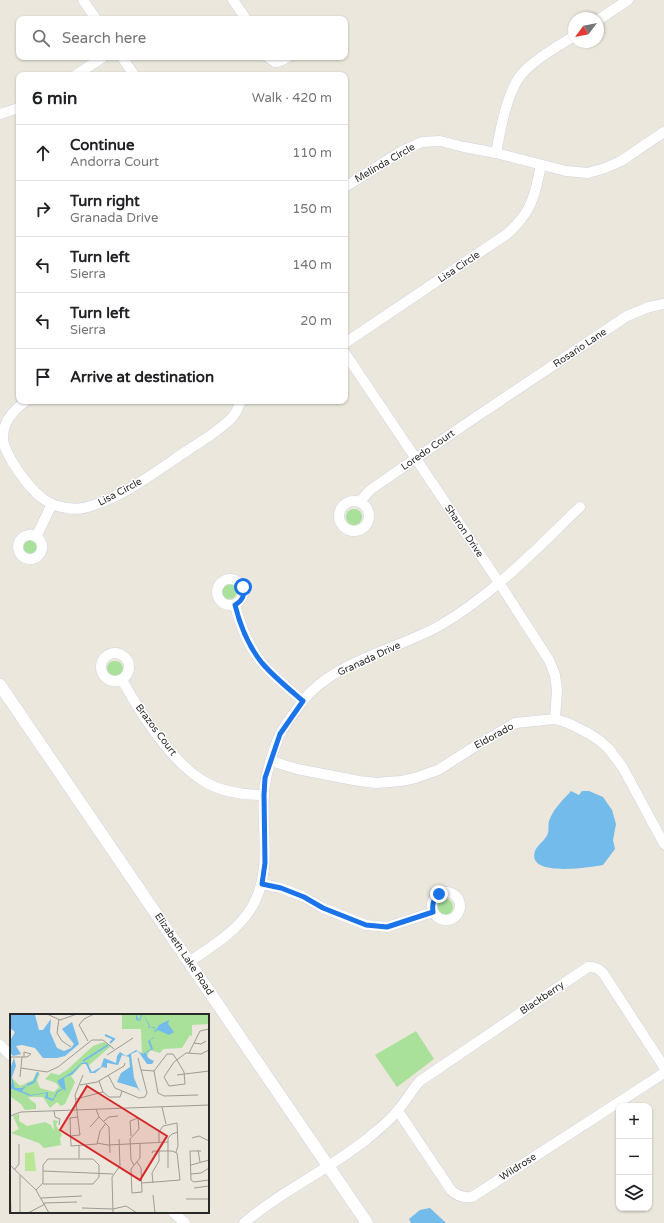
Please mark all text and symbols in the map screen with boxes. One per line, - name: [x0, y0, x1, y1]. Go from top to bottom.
- north arrow: [568, 12, 604, 48]
- search box: [16, 16, 348, 60]
- icon: search: [30, 27, 52, 49]
- text: Search here: [62, 29, 146, 47]
- text: 6 min: [32, 88, 77, 109]
- text: Walk · 420 m: [252, 90, 332, 106]
- text: Continue: [70, 136, 134, 154]
- street label: Melinda Circle: [353, 141, 417, 185]
- icon: ahead: [32, 142, 54, 164]
- text: 110 m: [292, 145, 332, 161]
- text: Andorra Court: [70, 154, 159, 170]
- text: Turn right: [70, 192, 140, 210]
- icon: right: [32, 198, 54, 220]
- text: 150 m: [292, 201, 332, 217]
- text: Granada Drive: [70, 210, 158, 226]
- text: Turn left: [70, 248, 130, 266]
- street label: Lisa Circle: [436, 248, 482, 285]
- icon: left: [32, 254, 54, 276]
- text: 140 m: [292, 257, 332, 273]
- text: Sierra: [70, 266, 106, 282]
- text: Turn left: [70, 304, 130, 322]
- icon: left: [32, 310, 54, 332]
- text: 20 m: [300, 313, 332, 329]
- text: Sierra: [70, 322, 106, 338]
- street label: Rosario Lane: [551, 326, 609, 370]
- icon: arrive: [32, 366, 54, 388]
- text: Arrive at destination: [70, 368, 214, 386]
- street label: Loredo Court: [399, 427, 457, 473]
- street label: Lisa Circle: [96, 475, 144, 509]
- street label: Sharon Drive: [442, 502, 486, 560]
- route start: [234, 578, 252, 596]
- street label: Granada Drive: [336, 639, 403, 679]
- street label: Brazos Court: [133, 702, 179, 758]
- street label: Eldorado: [472, 720, 516, 752]
- route end: [430, 885, 448, 903]
- street label: Elizabeth Lake Road: [152, 911, 216, 997]
- street label: Blackberry: [518, 978, 567, 1017]
- inset map: [10, 1014, 209, 1213]
- map controls: [616, 1103, 652, 1211]
- button: +: [616, 1103, 652, 1139]
- button: −: [616, 1139, 652, 1175]
- street label: Wildrose: [497, 1150, 539, 1183]
- button: layers: [616, 1175, 652, 1211]

